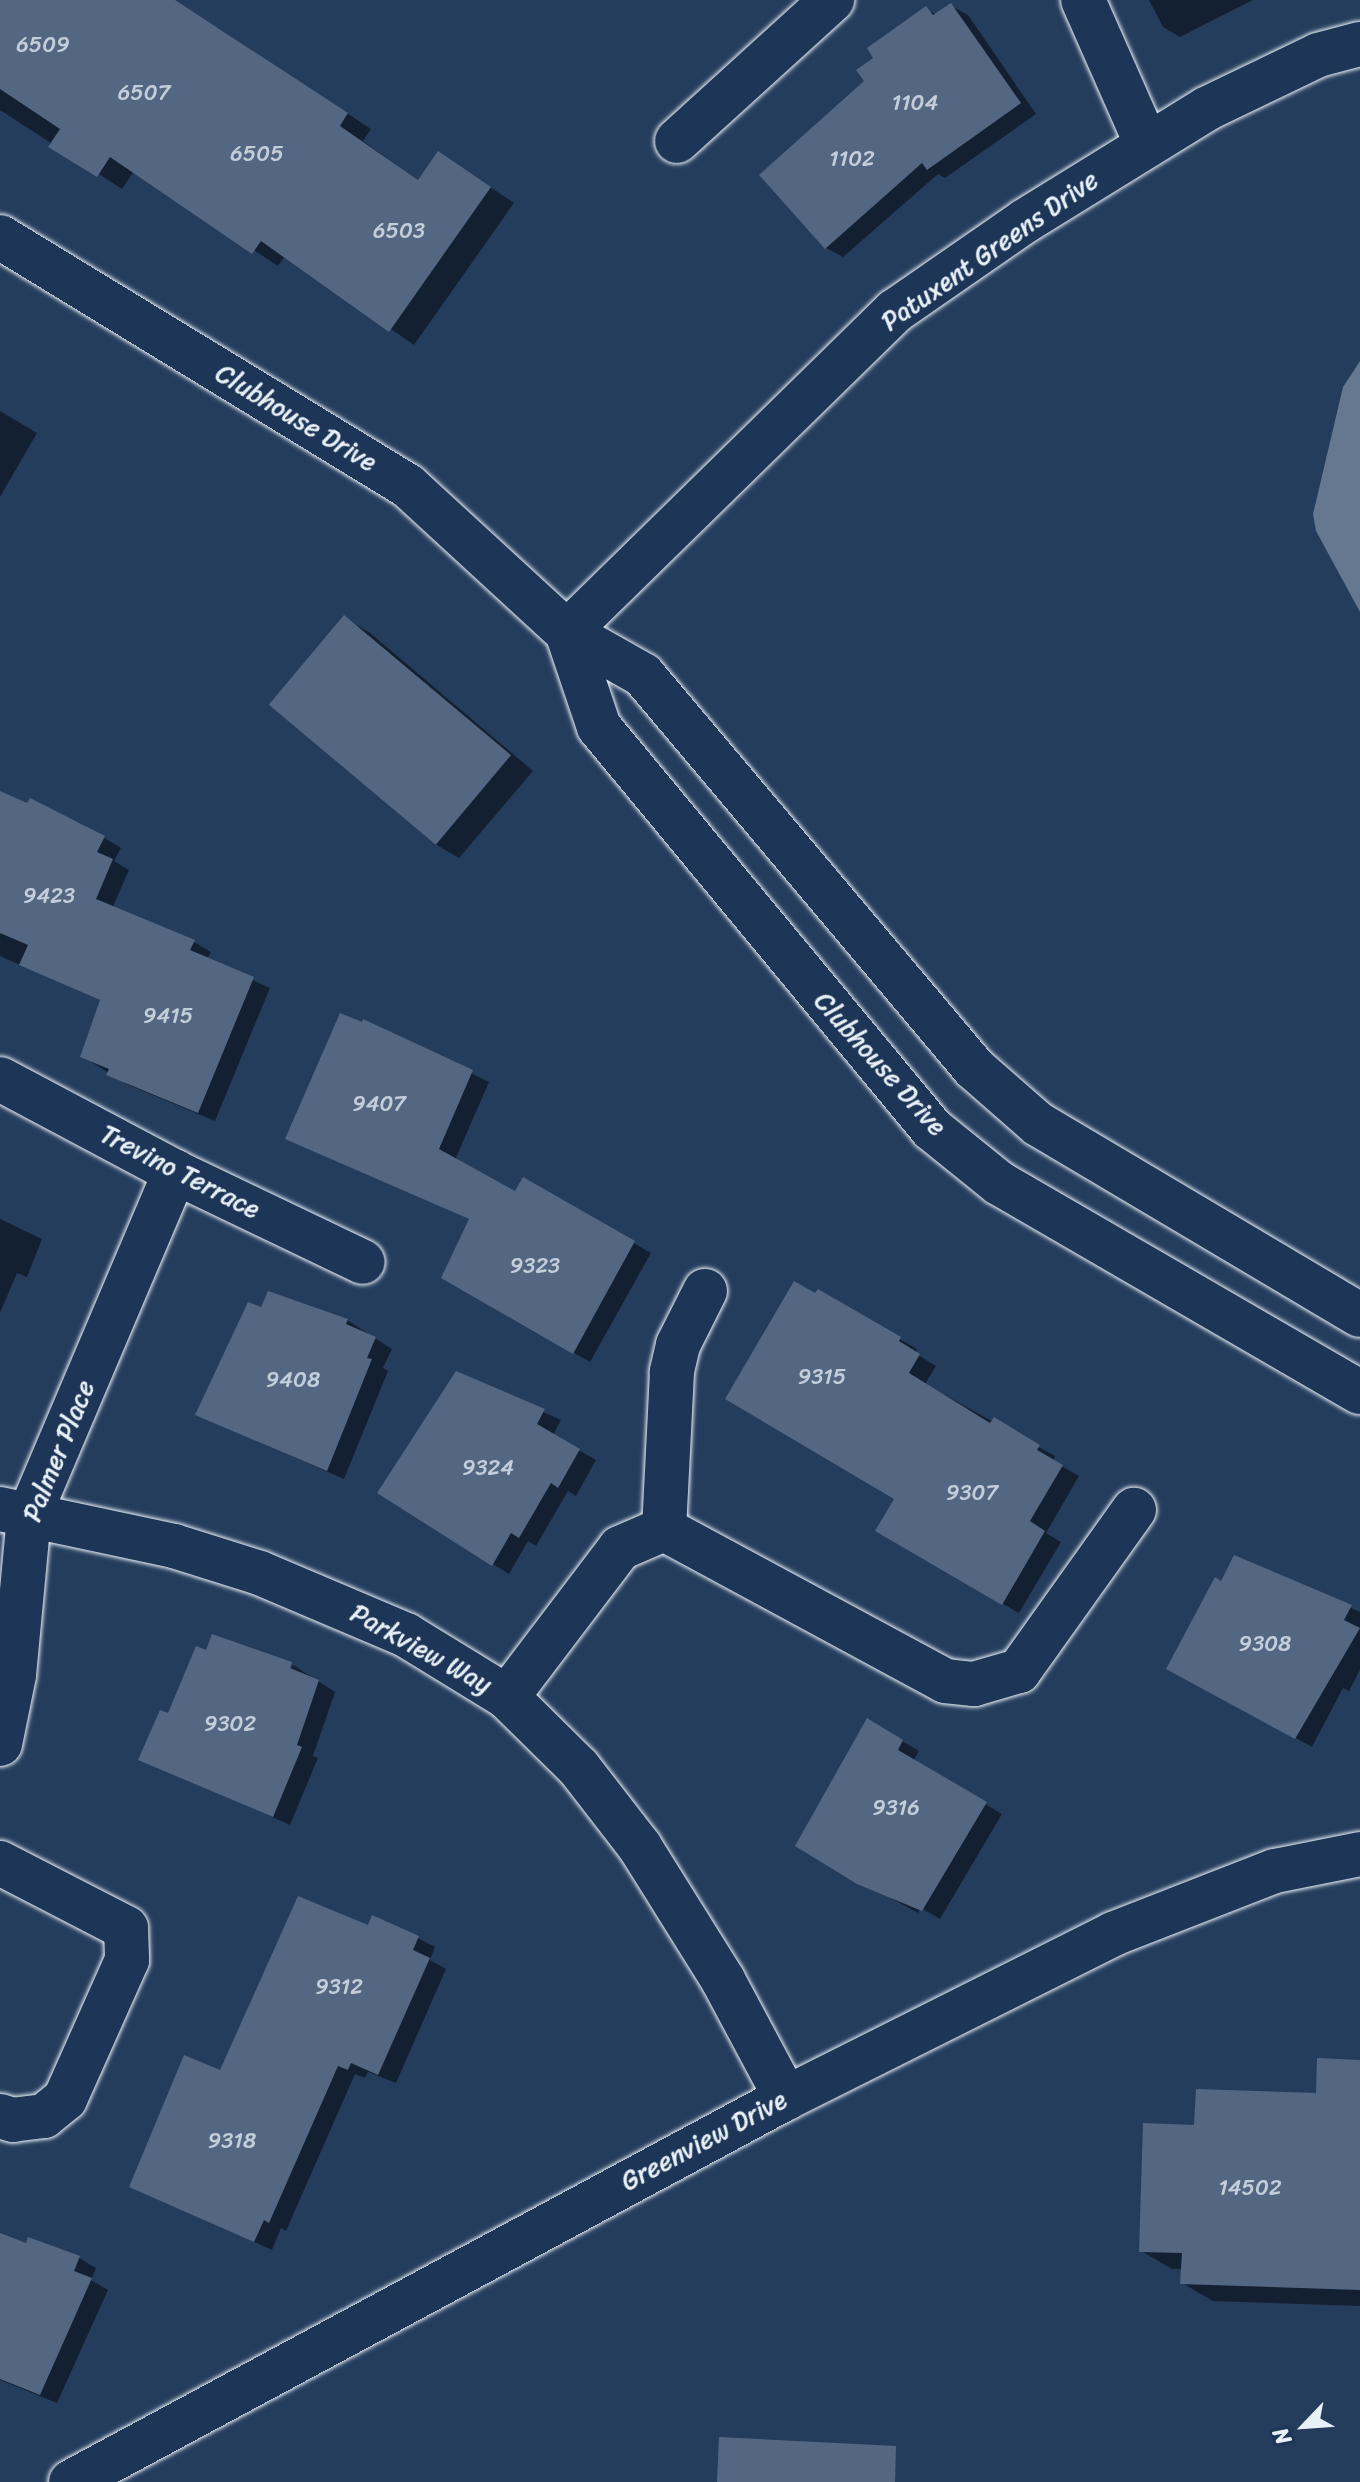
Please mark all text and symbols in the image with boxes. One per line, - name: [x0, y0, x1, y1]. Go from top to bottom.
- house number: 6509: [16, 32, 70, 58]
- house number: 6507: [118, 80, 170, 106]
- house number: 1104: [892, 90, 938, 116]
- house number: 6505: [230, 141, 284, 167]
- house number: 1102: [829, 146, 875, 172]
- street label: Patuxent Greens Drive: [876, 165, 1104, 337]
- house number: 6503: [373, 218, 425, 244]
- street label: Clubhouse Drive: [209, 357, 383, 479]
- house number: 9423: [23, 883, 75, 909]
- street label: Clubhouse Drive: [807, 986, 953, 1142]
- house number: 9415: [143, 1003, 193, 1029]
- house number: 9407: [352, 1091, 406, 1117]
- street label: Trevino Terrace: [95, 1118, 265, 1226]
- house number: 9323: [510, 1253, 560, 1279]
- house number: 9315: [798, 1364, 846, 1390]
- house number: 9408: [266, 1367, 320, 1393]
- street label: Palmer Place: [17, 1376, 101, 1526]
- house number: 9324: [462, 1455, 514, 1481]
- house number: 9307: [946, 1480, 998, 1506]
- street label: Parkview Way: [345, 1597, 497, 1701]
- house number: 9308: [1239, 1631, 1291, 1657]
- house number: 9302: [204, 1711, 256, 1737]
- house number: 9316: [872, 1795, 920, 1821]
- house number: 9312: [315, 1974, 363, 2000]
- street label: Greenview Drive: [616, 2084, 792, 2198]
- house number: 9318: [208, 2128, 256, 2154]
- house number: 14502: [1218, 2175, 1282, 2201]
- north arrow: [1264, 2386, 1344, 2466]
- text: N: [1261, 2421, 1303, 2452]

